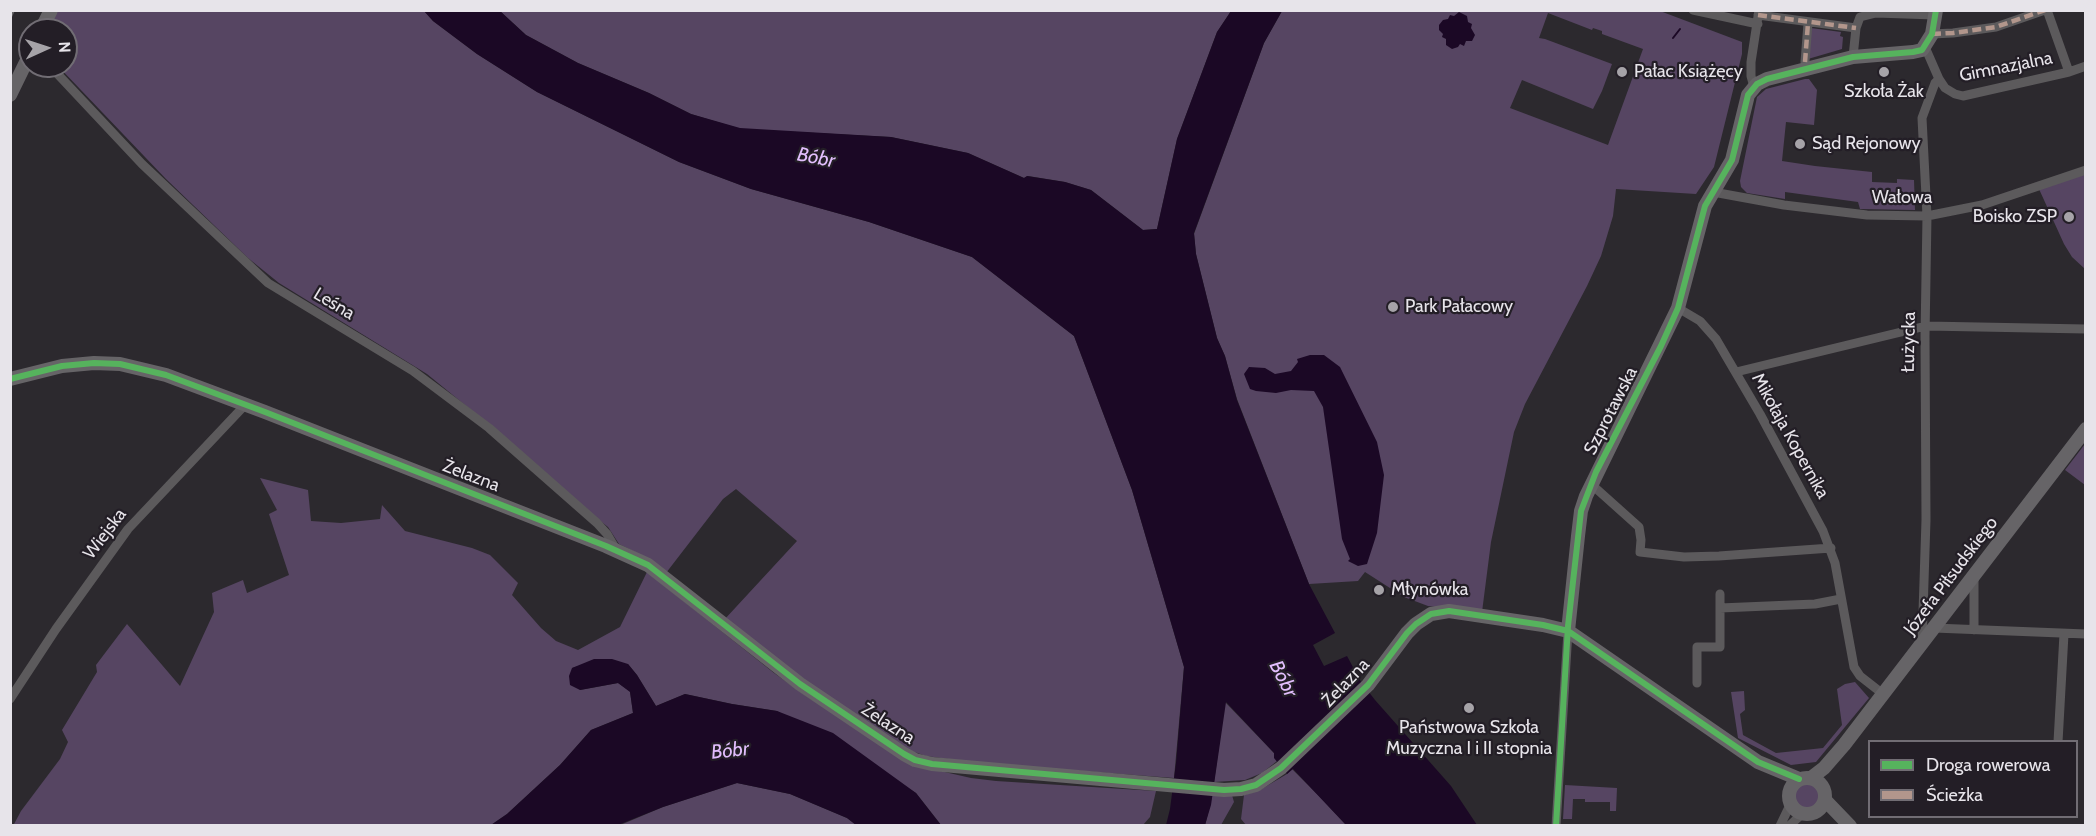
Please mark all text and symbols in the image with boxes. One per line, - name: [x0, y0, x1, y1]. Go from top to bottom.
- north arrow: [18, 18, 78, 78]
- text: N: [55, 41, 74, 53]
- street label: Gimnazjalna: [1958, 47, 2054, 87]
- place label: Pałac Książęcy: [1634, 61, 1743, 83]
- marker: Pałac Książęcy: [1615, 65, 1629, 79]
- marker: Szkoła Żak: [1877, 65, 1891, 79]
- place label: Szkoła Żak: [1844, 81, 1924, 103]
- place label: Sąd Rejonowy: [1812, 133, 1921, 155]
- marker: Sąd Rejonowy: [1793, 137, 1807, 151]
- water label: Bóbr: [795, 143, 837, 173]
- street label: Wałowa: [1872, 187, 1932, 209]
- place label: Boisko ZSP: [1973, 206, 2057, 228]
- marker: Boisko ZSP: [2062, 210, 2076, 224]
- street label: Leśna: [309, 283, 359, 325]
- place label: Park Pałacowy: [1405, 296, 1513, 318]
- marker: Park Pałacowy: [1386, 300, 1400, 314]
- street label: Łużycka: [1898, 312, 1920, 372]
- street label: Szprotawska: [1580, 363, 1642, 459]
- street label: Mikołaja Kopernika: [1747, 369, 1833, 503]
- street label: Żelazna: [440, 455, 502, 497]
- street label: Wiejska: [79, 504, 131, 564]
- street label: Józefa Piłsudskiego: [1899, 513, 2003, 639]
- place label: Młynówka: [1391, 579, 1468, 601]
- marker: Młynówka: [1372, 583, 1386, 597]
- street label: Żelazna: [1318, 654, 1374, 712]
- water label: Bóbr: [1264, 657, 1302, 701]
- street label: Żelazna: [857, 699, 919, 749]
- marker: Państwowa Szkoła Muzyczna I i II stopnia: [1462, 701, 1476, 715]
- place label: Państwowa Szkoła Muzyczna I i II stopnia: [1386, 717, 1552, 760]
- water label: Bóbr: [710, 737, 750, 765]
- legend: [1868, 740, 2078, 818]
- text: Droga rowerowa: [1926, 754, 2050, 776]
- text: Ścieżka: [1926, 784, 1983, 806]

